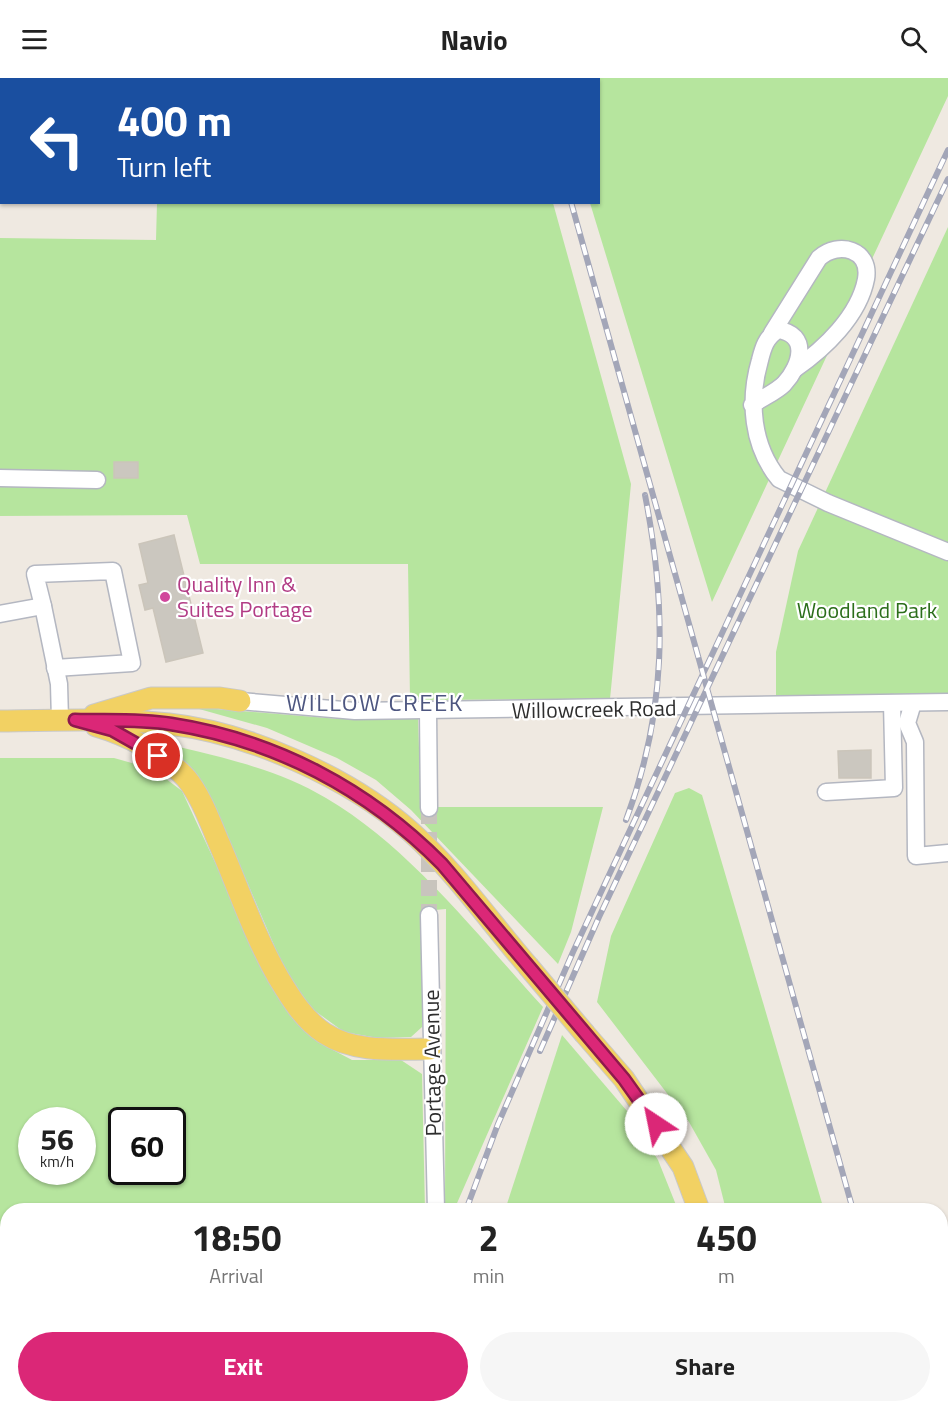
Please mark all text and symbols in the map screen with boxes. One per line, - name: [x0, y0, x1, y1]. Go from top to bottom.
- text: Navio: [440, 19, 508, 60]
- icon: menu: [18, 23, 51, 56]
- icon: search: [897, 23, 930, 56]
- text: 400 m: [117, 88, 232, 152]
- icon: left: [18, 102, 96, 180]
- text: Turn left: [117, 146, 211, 187]
- place label: Quality Inn & Suites Portage: [177, 567, 313, 626]
- marker: Quality Inn & Suites Portage: [158, 590, 172, 604]
- park label: Woodland Park: [797, 593, 938, 627]
- district label: WILLOW CREEK: [286, 684, 464, 720]
- street label: Willowcreek Road: [511, 691, 677, 727]
- pin: [132, 730, 183, 781]
- icon: arrive: [141, 739, 174, 772]
- street label: Portage Avenue: [414, 989, 450, 1137]
- position arrow: [624, 1092, 688, 1156]
- speed limit sign: 60: [108, 1107, 186, 1185]
- text: 56: [40, 1116, 74, 1162]
- text: km/h: [40, 1150, 74, 1173]
- text: 18:50: [191, 1210, 281, 1265]
- text: 2: [479, 1210, 499, 1265]
- text: 450: [696, 1210, 757, 1265]
- text: Arrival: [209, 1260, 264, 1291]
- text: min: [473, 1260, 505, 1291]
- text: m: [718, 1260, 735, 1291]
- button: Exit: [18, 1332, 468, 1401]
- button: Share: [480, 1332, 930, 1401]

